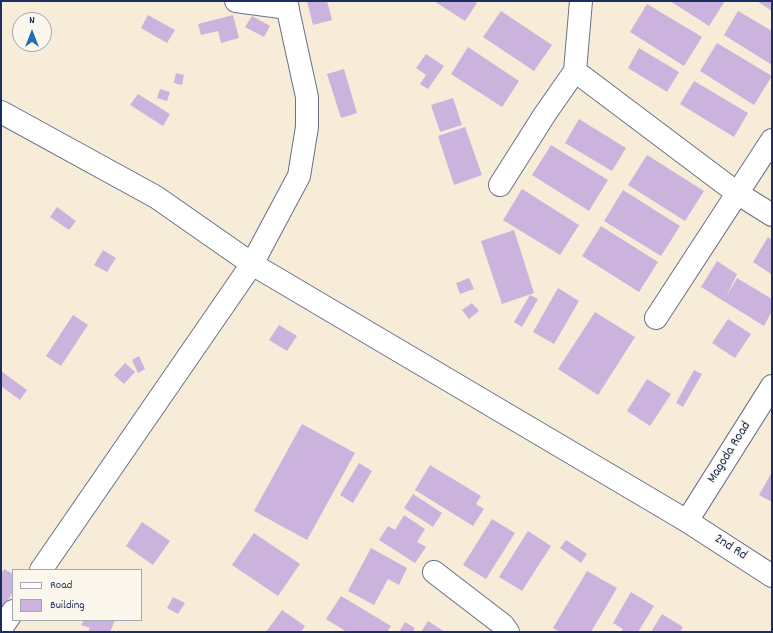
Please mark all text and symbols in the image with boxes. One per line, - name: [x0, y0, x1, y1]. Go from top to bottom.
- north arrow: [12, 12, 52, 52]
- text: N: [29, 13, 35, 29]
- street label: Magoda Road: [704, 419, 756, 487]
- street label: 2nd Rd: [710, 531, 750, 565]
- legend: [12, 569, 142, 621]
- text: Road: [50, 577, 72, 594]
- text: Building: [50, 597, 85, 614]

